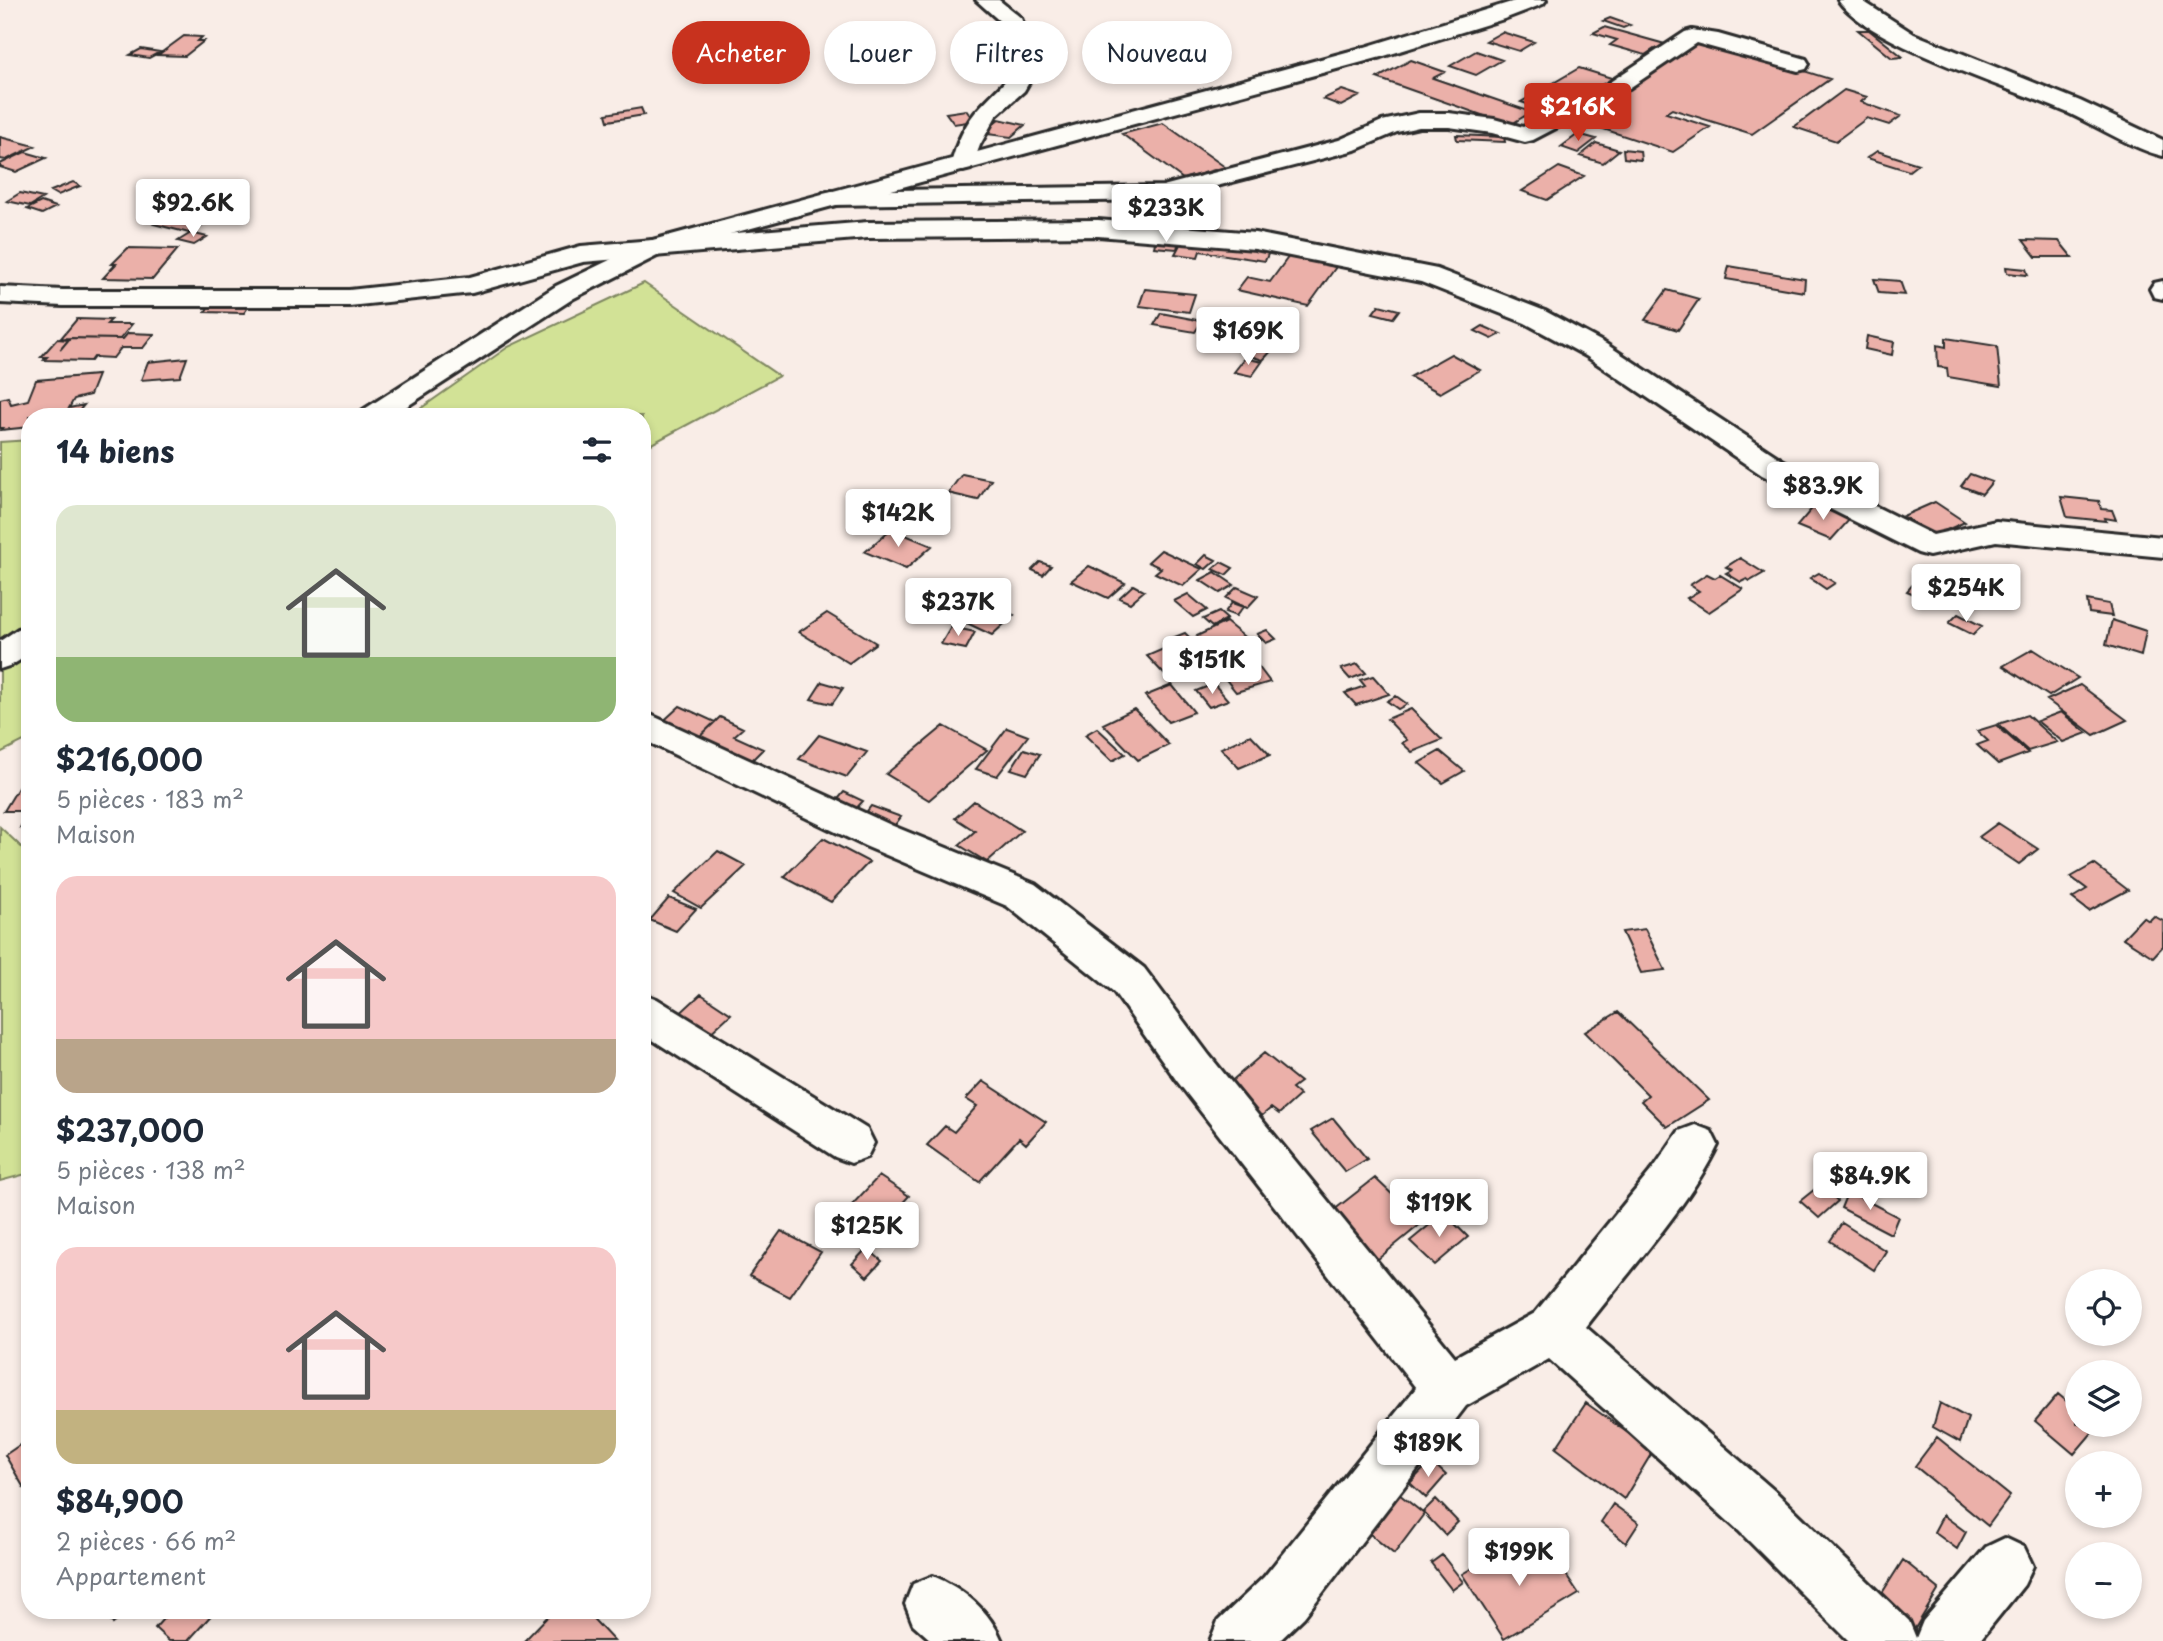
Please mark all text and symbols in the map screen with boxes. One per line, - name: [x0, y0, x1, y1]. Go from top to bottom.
- chip: Acheter: [672, 21, 810, 84]
- chip: Louer: [824, 21, 936, 84]
- chip: Filtres: [950, 21, 1068, 84]
- chip: Nouveau: [1082, 21, 1232, 84]
- pin: $216K: [1529, 83, 1627, 143]
- text: $216K: [1540, 88, 1616, 123]
- pin: $92.6K: [136, 180, 250, 239]
- text: $92.6K: [152, 184, 234, 219]
- pin: $233K: [1117, 184, 1215, 244]
- text: $233K: [1128, 189, 1204, 224]
- pin: $169K: [1199, 308, 1297, 367]
- text: $169K: [1212, 312, 1284, 347]
- text: 14 biens: [56, 428, 175, 473]
- icon: filters: [578, 431, 616, 469]
- pin: $83.9K: [1766, 462, 1880, 522]
- text: $83.9K: [1783, 467, 1863, 502]
- pin: $142K: [849, 490, 947, 549]
- text: $142K: [862, 494, 935, 529]
- icon: home: [273, 550, 399, 676]
- pin: $254K: [1917, 564, 2015, 624]
- text: $254K: [1928, 569, 2004, 604]
- pin: $237K: [909, 578, 1007, 638]
- text: $237K: [921, 583, 995, 618]
- pin: $151K: [1163, 636, 1261, 696]
- text: $151K: [1178, 641, 1246, 676]
- text: $216,000: [56, 736, 203, 781]
- text: 5 pièces · 183 m²: [56, 781, 244, 816]
- text: Maison: [56, 816, 136, 851]
- icon: home: [273, 921, 399, 1047]
- text: $237,000: [56, 1107, 204, 1152]
- text: 5 pièces · 138 m²: [56, 1152, 246, 1187]
- pin: $84.9K: [1813, 1152, 1927, 1212]
- text: $84.9K: [1829, 1157, 1911, 1192]
- pin: $119K: [1390, 1180, 1488, 1239]
- text: $119K: [1406, 1184, 1472, 1219]
- text: Maison: [56, 1187, 136, 1222]
- pin: $125K: [818, 1202, 916, 1262]
- text: $125K: [831, 1207, 903, 1242]
- map controls: [2065, 1269, 2142, 1619]
- button: locate: [2065, 1269, 2142, 1346]
- icon: home: [273, 1292, 399, 1418]
- button: layers: [2065, 1360, 2142, 1437]
- pin: $189K: [1379, 1420, 1477, 1479]
- text: $189K: [1393, 1424, 1463, 1459]
- button: +: [2065, 1451, 2142, 1528]
- text: $84,900: [56, 1478, 184, 1523]
- text: 2 pièces · 66 m²: [56, 1523, 236, 1558]
- pin: $199K: [1470, 1528, 1568, 1588]
- text: $199K: [1484, 1533, 1554, 1568]
- button: −: [2065, 1542, 2142, 1619]
- text: Appartement: [56, 1558, 206, 1593]

